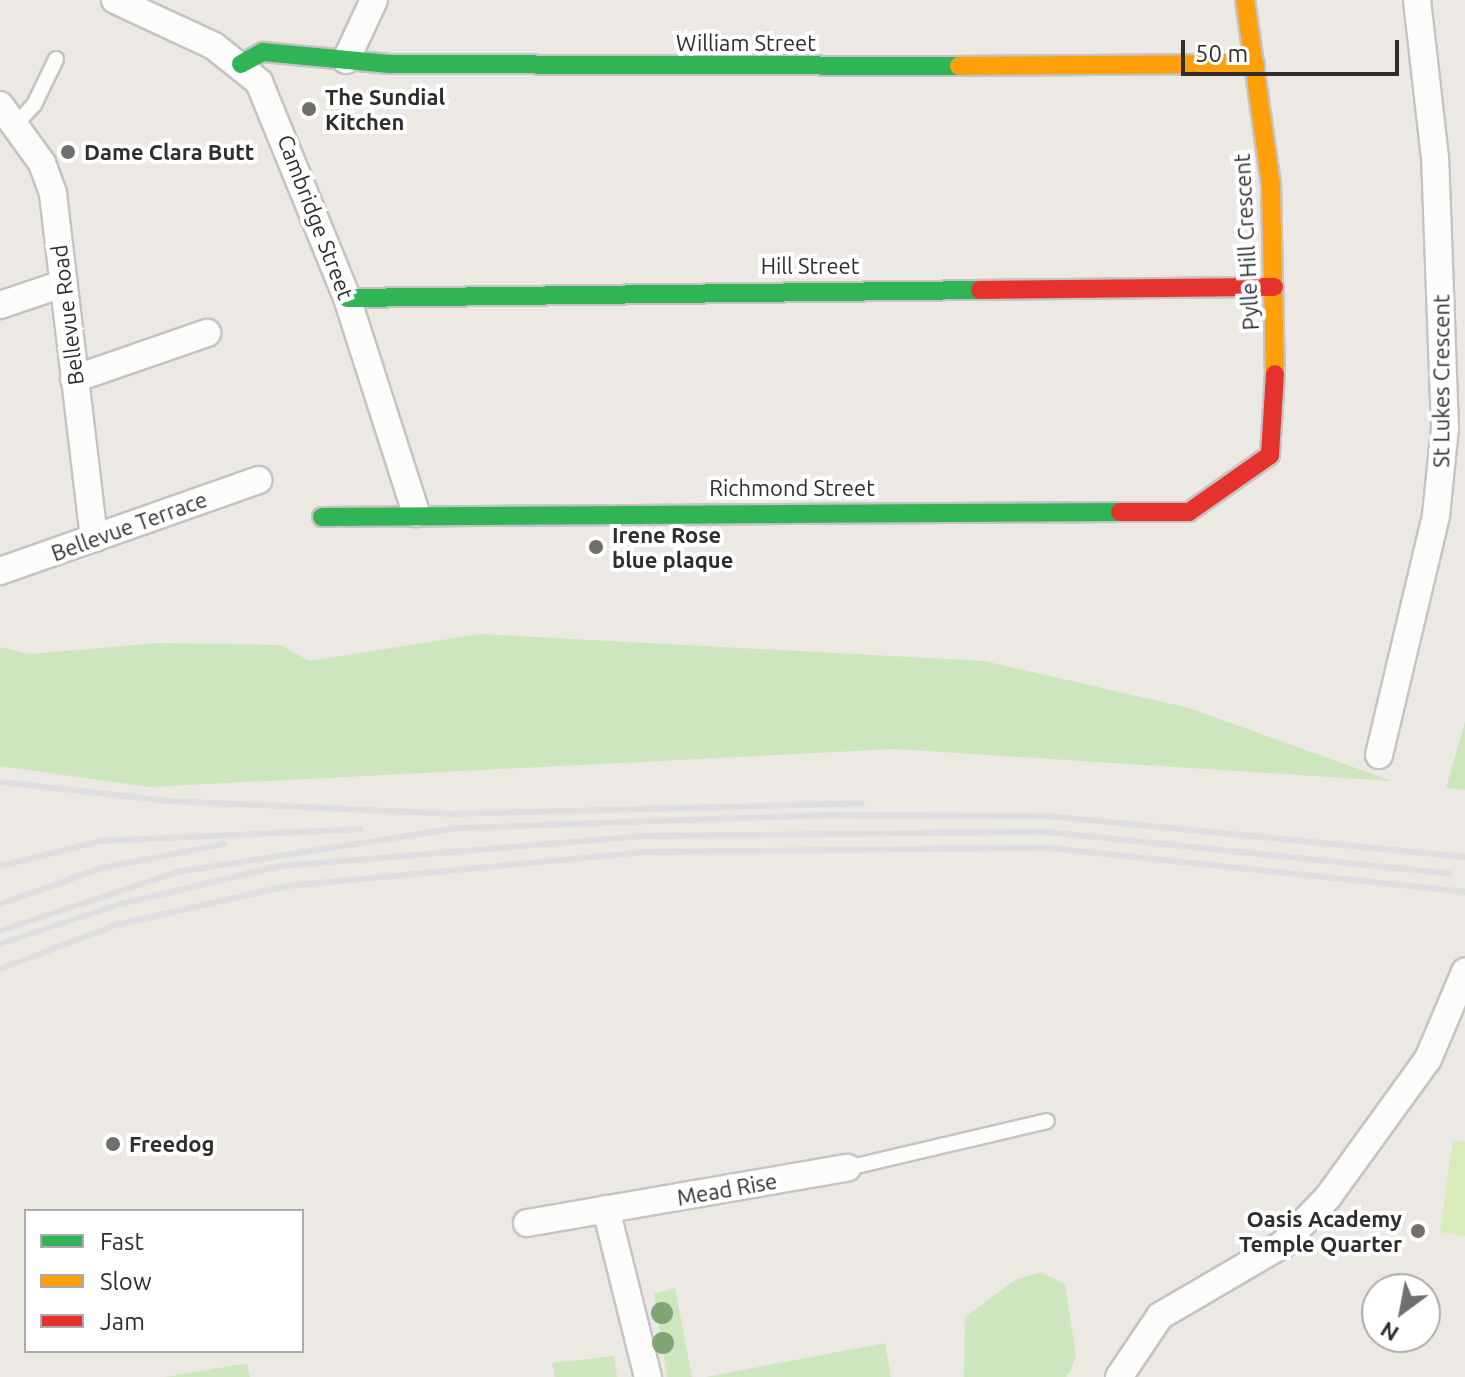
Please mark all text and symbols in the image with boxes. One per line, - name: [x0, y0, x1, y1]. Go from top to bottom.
- scale bar: [1185, 24, 1403, 74]
- street label: William Street: [676, 30, 816, 56]
- text: 50 m: [1195, 40, 1248, 67]
- place label: The Sundial Kitchen: [325, 83, 445, 134]
- marker: The Sundial Kitchen: [300, 100, 318, 118]
- street label: Cambridge Street: [272, 131, 360, 303]
- place label: Dame Clara Butt: [84, 139, 254, 165]
- marker: Dame Clara Butt: [59, 143, 77, 161]
- street label: Pylle Hill Crescent: [1228, 153, 1264, 331]
- street label: Bellevue Road: [45, 243, 89, 387]
- street label: Hill Street: [761, 253, 859, 279]
- street label: St Lukes Crescent: [1428, 294, 1454, 468]
- street label: Richmond Street: [709, 475, 875, 501]
- street label: Bellevue Terrace: [47, 486, 211, 566]
- place label: Irene Rose blue plaque: [612, 521, 733, 572]
- marker: Irene Rose blue plaque: [587, 538, 605, 556]
- place label: Freedog: [129, 1131, 215, 1157]
- marker: Freedog: [104, 1135, 122, 1153]
- street label: Mead Rise: [675, 1167, 779, 1211]
- place label: Oasis Academy Temple Quarter: [1239, 1205, 1402, 1256]
- legend: [24, 1209, 304, 1353]
- marker: Oasis Academy Temple Quarter: [1409, 1222, 1427, 1240]
- text: Fast: [100, 1228, 144, 1255]
- text: Slow: [100, 1268, 152, 1295]
- north arrow: [1361, 1273, 1441, 1353]
- text: Jam: [100, 1308, 145, 1335]
- text: N: [1375, 1317, 1403, 1347]

